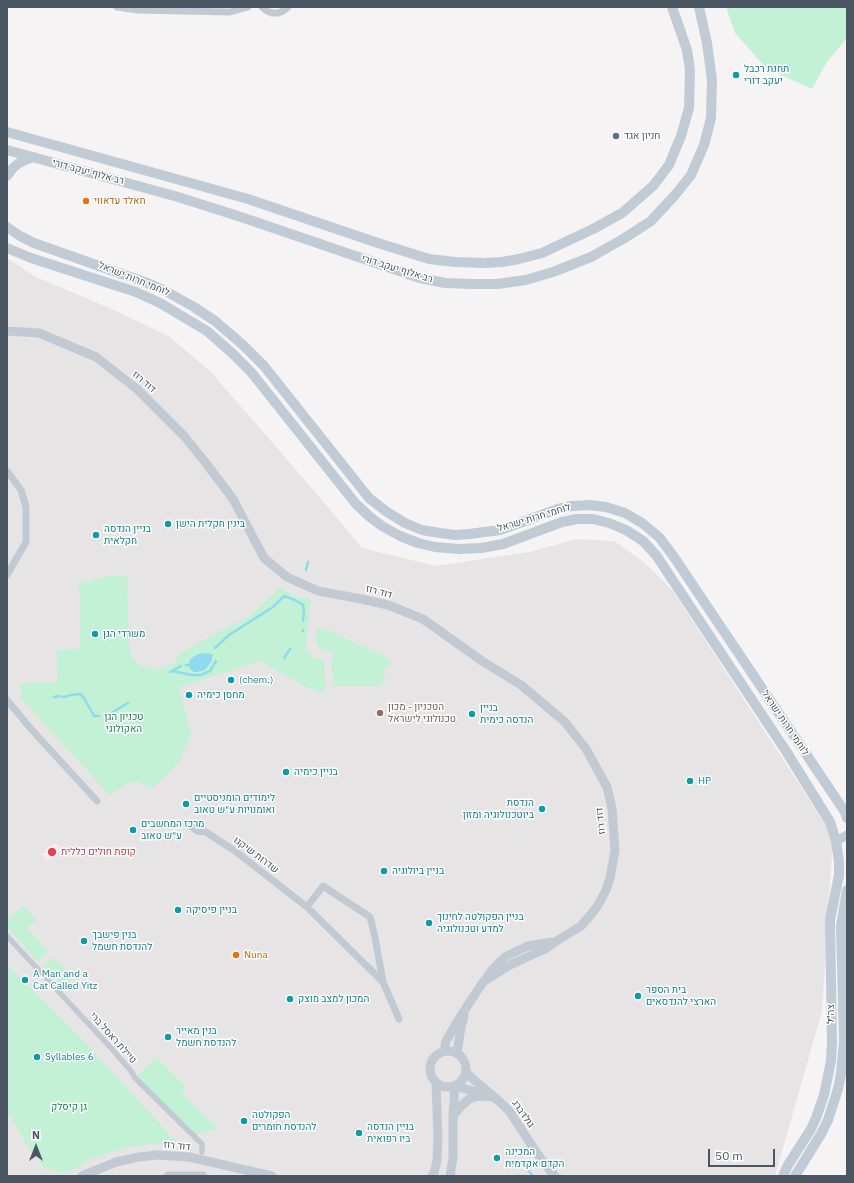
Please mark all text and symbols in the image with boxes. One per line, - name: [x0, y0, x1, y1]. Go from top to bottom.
- place label: תחנת רכבל יעקב דורי: [744, 63, 789, 86]
- marker: תחנת רכבל יעקב דורי: [731, 70, 741, 80]
- place label: חניון אגד: [624, 130, 660, 142]
- marker: חניון אגד: [611, 131, 621, 141]
- street label: רב אלוף יעקב דורי: [51, 157, 125, 187]
- place label: חאלד עדאווי: [94, 195, 146, 207]
- marker: חאלד עדאווי: [81, 196, 91, 206]
- street label: רב אלוף יעקב דורי: [360, 252, 434, 286]
- street label: לוחמי חרות ישראל: [97, 259, 171, 299]
- street label: דוד רוז: [130, 369, 158, 395]
- street label: לוחמי חרות ישראל: [496, 501, 572, 535]
- place label: בינין חקלית הישן: [176, 518, 245, 530]
- marker: בינין חקלית הישן: [163, 519, 173, 529]
- place label: בניין הנדסה חקלאית: [104, 523, 151, 546]
- marker: בניין הנדסה חקלאית: [91, 530, 101, 540]
- street label: דוד רוז: [364, 583, 394, 601]
- place label: משרדי הגן: [103, 628, 145, 640]
- marker: משרדי הגן: [90, 629, 100, 639]
- place label: (chem.): [239, 674, 273, 686]
- marker: (chem.): [226, 675, 236, 685]
- street label: לוחמי חרות ישראל: [759, 688, 811, 758]
- place label: מחסן כימיה: [197, 689, 245, 701]
- marker: מחסן כימיה: [184, 690, 194, 700]
- place label: הטכניון - מכון טכנולוגי לישראל: [388, 701, 456, 724]
- place label: בניין הנדסה כימית: [480, 702, 533, 726]
- marker: הטכניון - מכון טכנולוגי לישראל: [375, 708, 385, 718]
- marker: בניין הנדסה כימית: [467, 709, 477, 719]
- park label: טכניון הגן האקולוגי: [105, 711, 143, 734]
- place label: בניין כימיה: [294, 766, 338, 778]
- marker: בניין כימיה: [281, 767, 291, 777]
- place label: HP: [698, 775, 711, 787]
- marker: HP: [685, 776, 695, 786]
- place label: לימודים הומניסטיים ואומנויות ע"ש טאוב: [194, 792, 275, 816]
- place label: הנדסת ביוטכנולוגיה ומזון: [463, 797, 534, 820]
- marker: לימודים הומניסטיים ואומנויות ע"ש טאוב: [181, 799, 191, 809]
- marker: הנדסת ביוטכנולוגיה ומזון: [537, 804, 547, 814]
- street label: דוד רוז: [594, 807, 608, 835]
- place label: מרכז המחשבים ע"ש טאוב: [141, 818, 204, 842]
- marker: מרכז המחשבים ע"ש טאוב: [128, 825, 138, 835]
- street label: שדרות שיקגו: [231, 834, 281, 876]
- marker: קופת חולים כללית: [46, 846, 58, 858]
- place label: קופת חולים כללית: [61, 846, 136, 858]
- place label: בניין ביולוגיה: [392, 865, 444, 877]
- marker: בניין ביולוגיה: [379, 866, 389, 876]
- place label: בניין פיסיקה: [186, 904, 237, 916]
- marker: בניין פיסיקה: [173, 905, 183, 915]
- place label: בניין הפקולטה לחינוך למדע וטכנולוגיה: [437, 911, 524, 934]
- marker: בניין הפקולטה לחינוך למדע וטכנולוגיה: [424, 918, 434, 928]
- place label: בנין פישבך להנדסת חשמל: [92, 929, 152, 952]
- marker: בנין פישבך להנדסת חשמל: [79, 936, 89, 946]
- place label: Nuna: [244, 949, 268, 961]
- marker: Nuna: [231, 950, 241, 960]
- place label: A Man and a Cat Called Yitz: [33, 968, 97, 992]
- marker: A Man and a Cat Called Yitz: [20, 975, 30, 985]
- place label: בית הספר הארצי להנדסאים: [646, 984, 716, 1008]
- marker: בית הספר הארצי להנדסאים: [633, 991, 643, 1001]
- place label: המכון למצב מוצק: [298, 993, 369, 1005]
- marker: המכון למצב מוצק: [285, 994, 295, 1004]
- street label: צה״ל: [825, 1004, 837, 1024]
- street label: טיילת ראסל ברי: [87, 1010, 139, 1066]
- place label: בנין מאייר להנדסת חשמל: [176, 1025, 236, 1048]
- marker: בנין מאייר להנדסת חשמל: [163, 1032, 173, 1042]
- place label: Syllables 6: [45, 1051, 94, 1063]
- marker: Syllables 6: [32, 1052, 42, 1062]
- street label: גולדברג: [509, 1098, 537, 1130]
- park label: גן קיסלק: [51, 1101, 87, 1113]
- place label: הפקולטה להנדסת חומרים: [252, 1109, 316, 1132]
- marker: הפקולטה להנדסת חומרים: [239, 1116, 249, 1126]
- place label: בניין הנדסה ביו רפואית: [367, 1121, 414, 1144]
- north arrow: [16, 1127, 56, 1167]
- text: N: [32, 1128, 40, 1142]
- marker: בניין הנדסה ביו רפואית: [354, 1128, 364, 1138]
- street label: דוד רוז: [163, 1139, 191, 1153]
- scale bar: [710, 1141, 777, 1167]
- place label: המכינה הקדם אקדמית: [505, 1146, 564, 1170]
- text: 50 m: [715, 1148, 743, 1163]
- marker: המכינה הקדם אקדמית: [492, 1153, 502, 1163]

